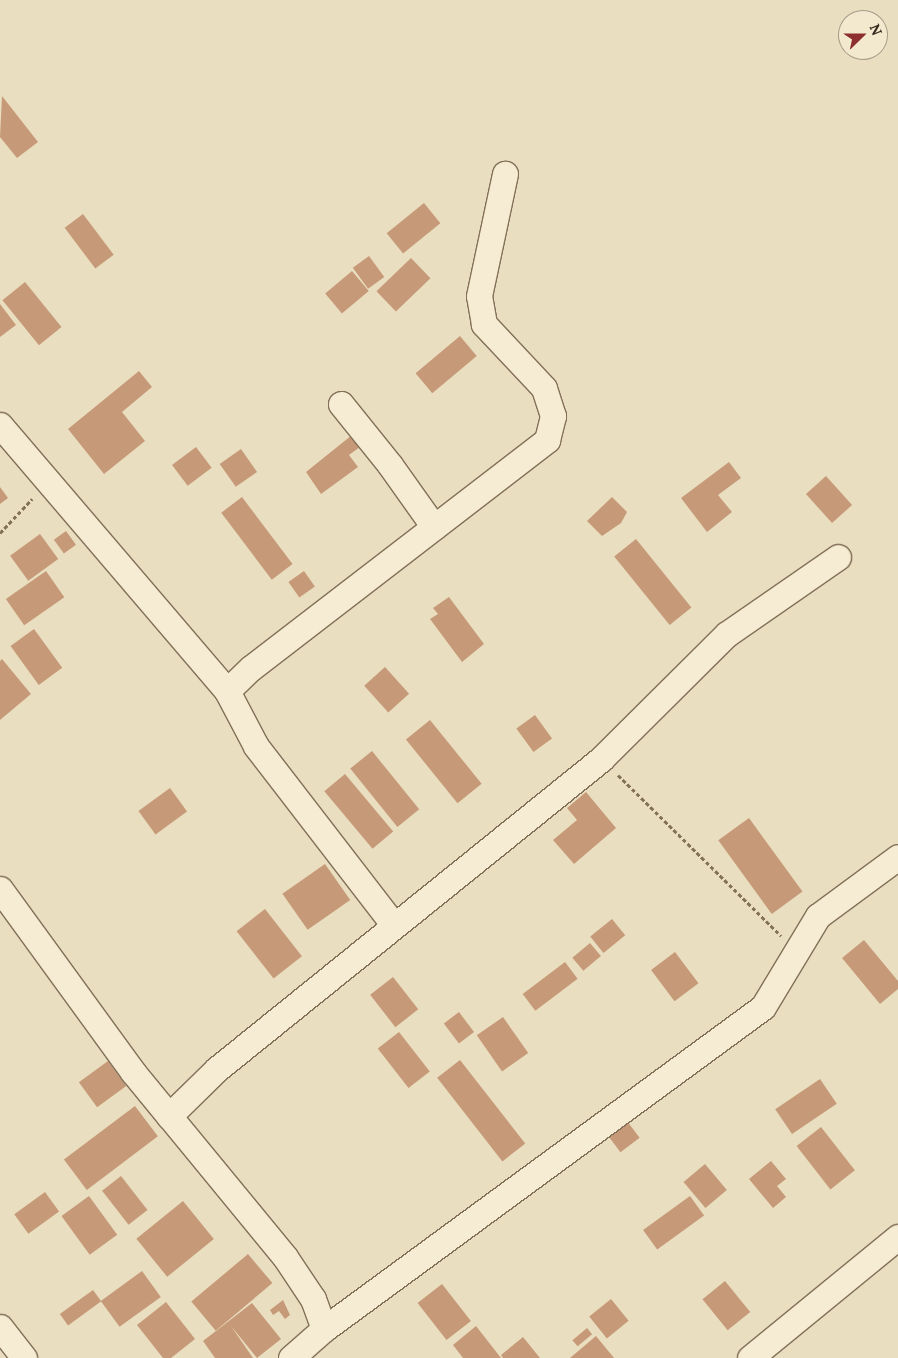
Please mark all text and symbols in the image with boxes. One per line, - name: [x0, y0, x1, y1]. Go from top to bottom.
- north arrow: [838, 10, 888, 60]
- text: N: [866, 21, 886, 38]

